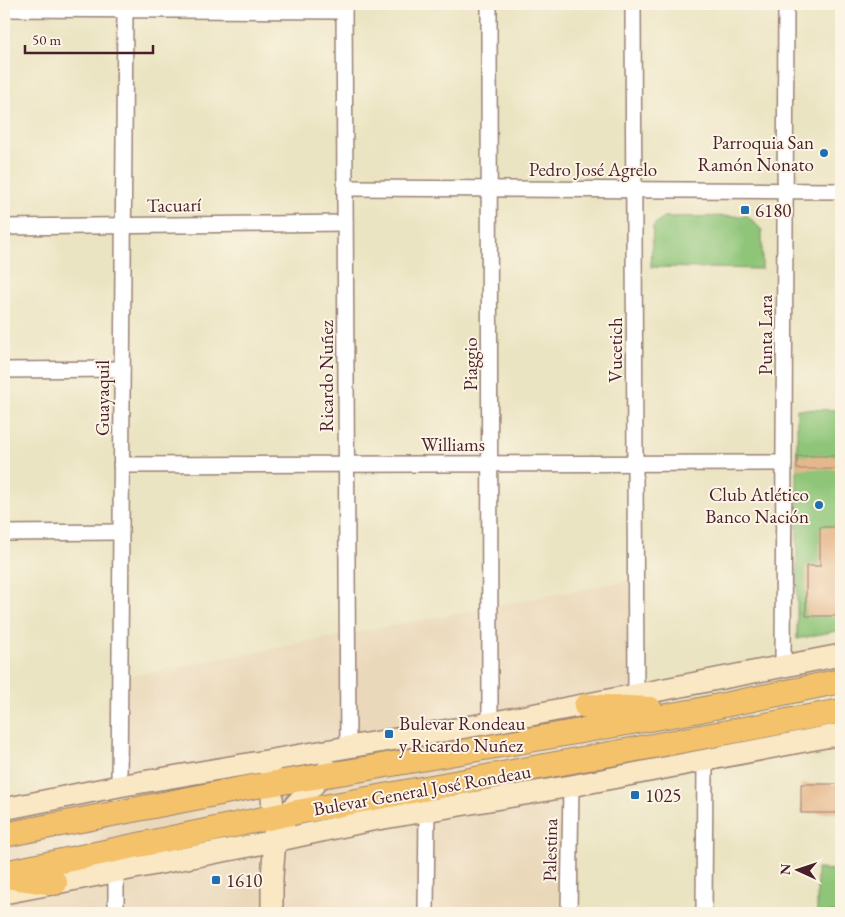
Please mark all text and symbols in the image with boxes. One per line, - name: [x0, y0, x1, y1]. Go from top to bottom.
- scale bar: [25, 22, 152, 54]
- text: 50 m: [32, 30, 61, 49]
- place label: Parroquia San Ramón Nonato: [697, 130, 814, 177]
- marker: Parroquia San Ramón Nonato: [818, 147, 830, 159]
- street label: Pedro José Agrelo: [529, 157, 657, 182]
- street label: Tacuarí: [146, 192, 202, 218]
- place label: 6180: [755, 198, 791, 223]
- marker: 6180: [739, 204, 751, 216]
- street label: Punta Lara: [753, 294, 778, 375]
- street label: Vucetich: [603, 317, 628, 383]
- street label: Ricardo Nuñez: [314, 319, 339, 432]
- street label: Piaggio: [458, 337, 483, 391]
- street label: Guayaquil: [90, 360, 115, 436]
- street label: Williams: [421, 432, 485, 457]
- place label: Club Atlético Banco Nación: [705, 482, 809, 529]
- marker: Club Atlético Banco Nación: [813, 499, 825, 511]
- place label: Bulevar Rondeau y Ricardo Nuñez: [399, 711, 526, 758]
- marker: Bulevar Rondeau y Ricardo Nuñez: [383, 728, 395, 740]
- street label: Bulevar General José Rondeau: [311, 759, 533, 821]
- place label: 1025: [645, 783, 681, 808]
- marker: 1025: [629, 789, 641, 801]
- street label: Palestina: [537, 818, 563, 882]
- north arrow: [772, 844, 822, 894]
- text: N: [776, 863, 794, 875]
- place label: 1610: [226, 868, 262, 893]
- marker: 1610: [210, 874, 222, 886]

